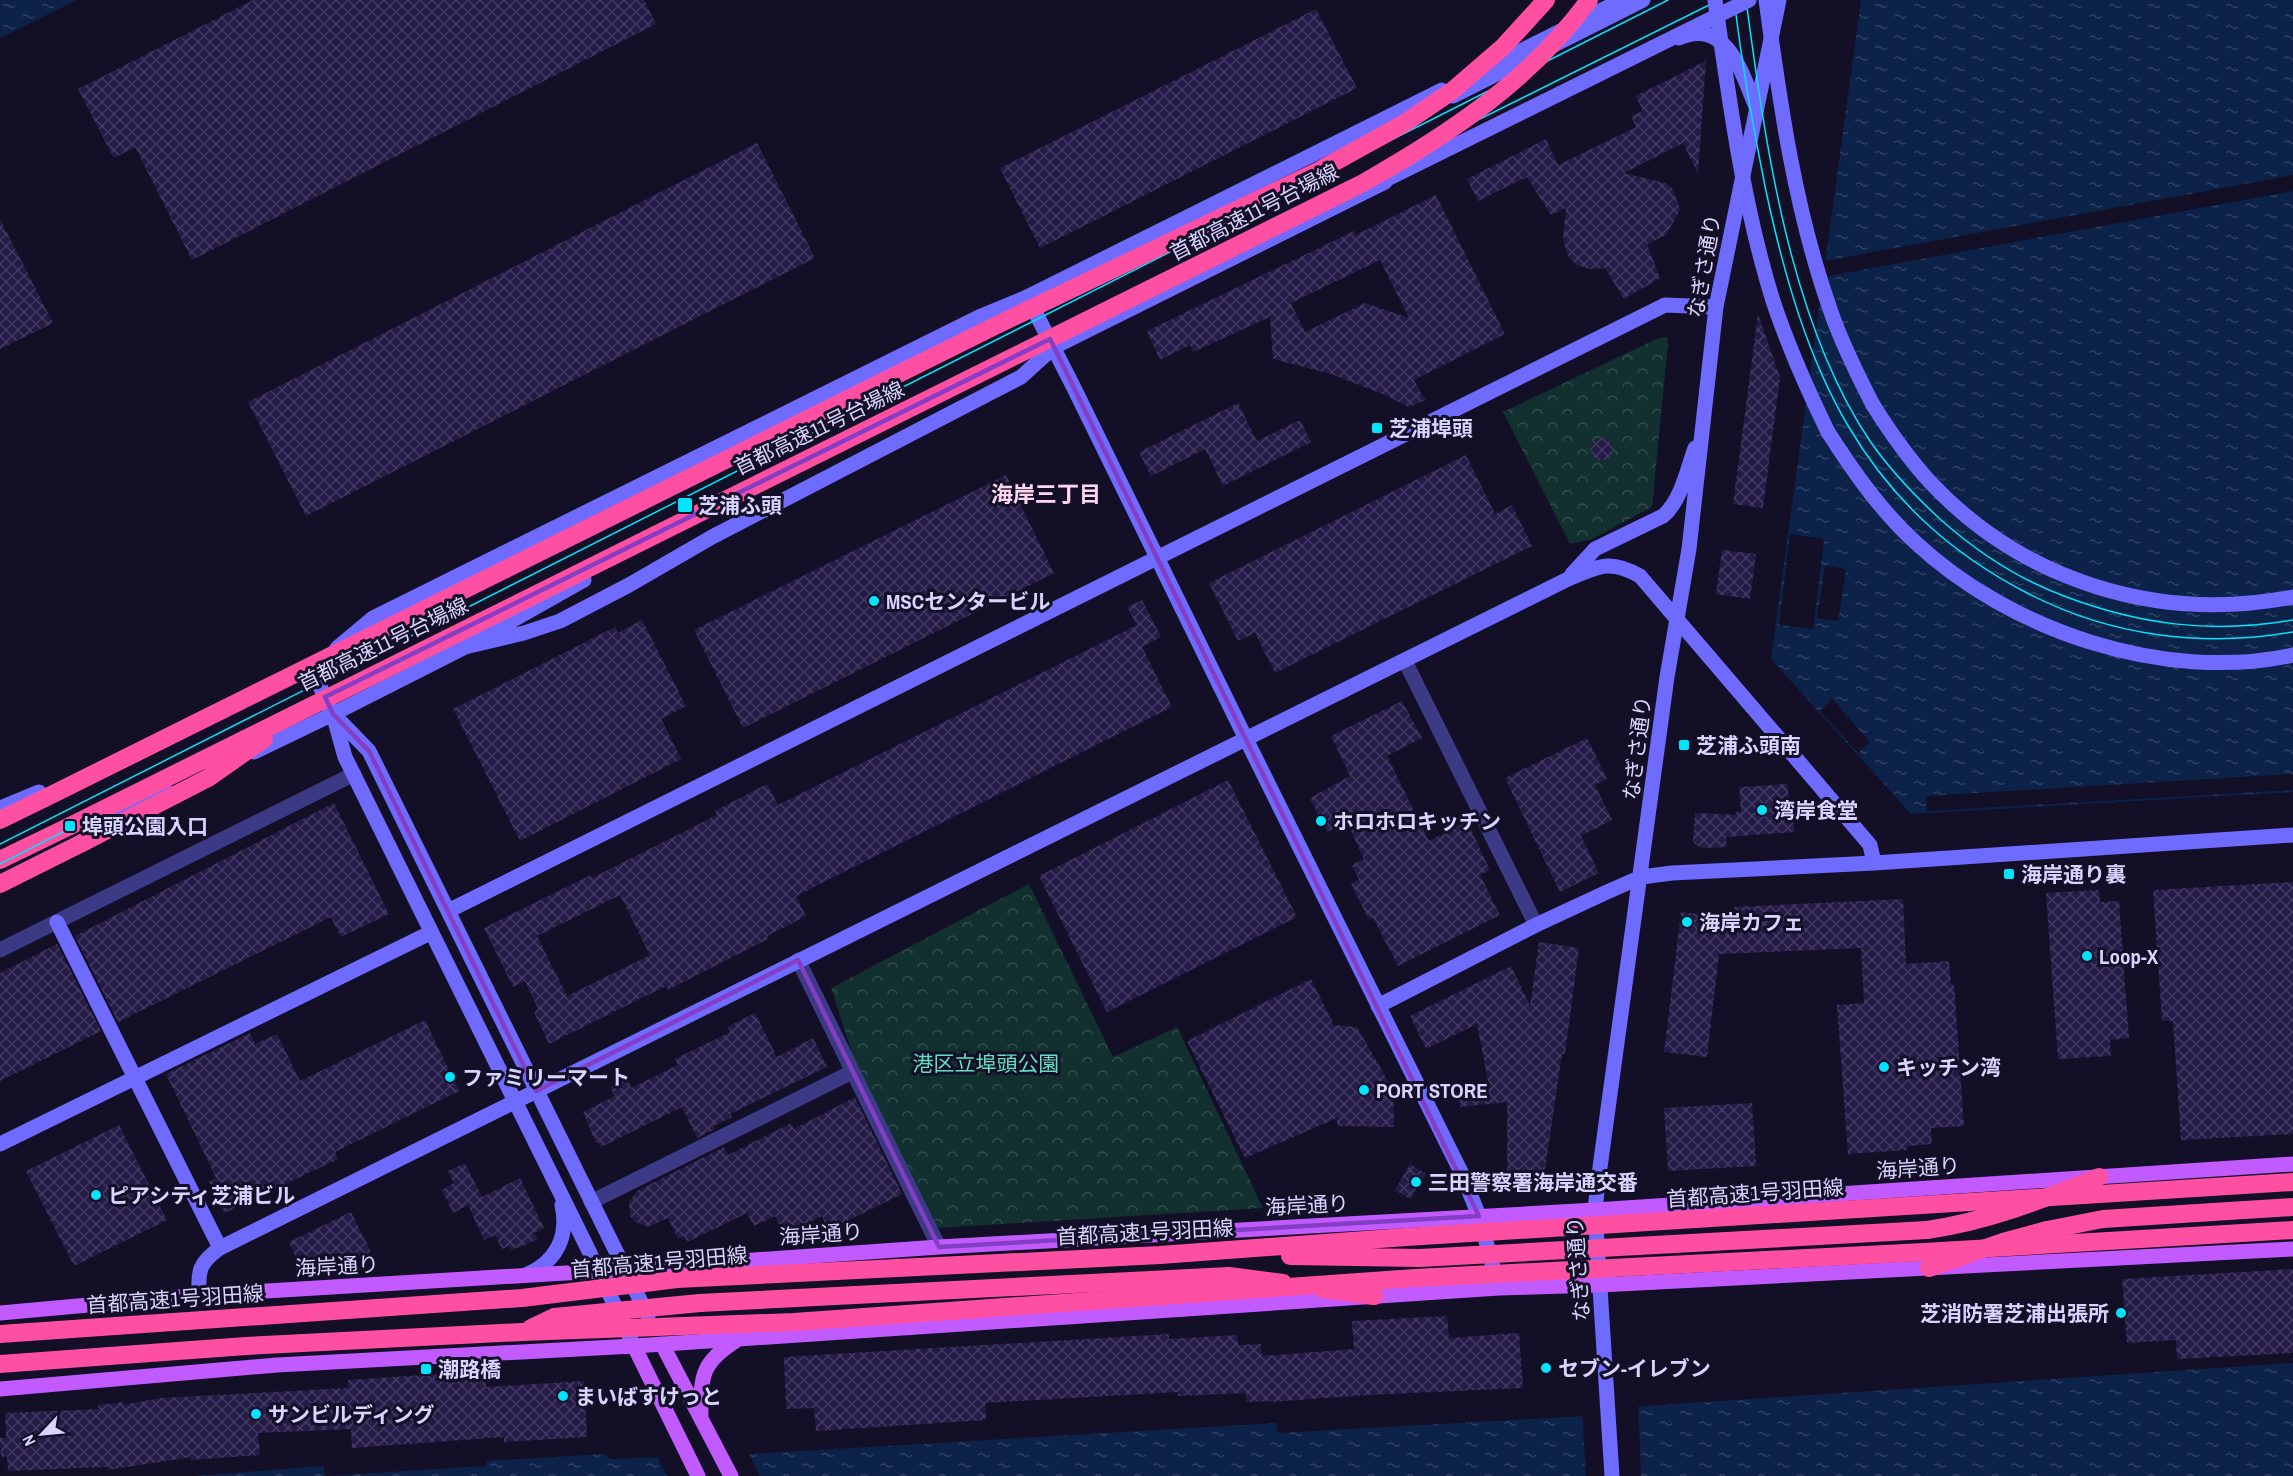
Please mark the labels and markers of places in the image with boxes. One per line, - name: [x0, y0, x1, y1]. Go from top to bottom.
- place label: 芝浦埠頭: [1389, 414, 1473, 443]
- marker: 芝浦埠頭: [1370, 421, 1384, 435]
- place label: 芝浦ふ頭: [698, 491, 782, 520]
- marker: 芝浦ふ頭: [676, 496, 694, 514]
- place label: MSCセンタービル: [886, 587, 1050, 616]
- marker: MSCセンタービル: [867, 594, 881, 608]
- place label: 芝浦ふ頭南: [1696, 731, 1801, 760]
- marker: 芝浦ふ頭南: [1677, 738, 1691, 752]
- place label: 湾岸食堂: [1774, 796, 1858, 825]
- marker: 湾岸食堂: [1755, 803, 1769, 817]
- place label: ホロホロキッチン: [1333, 807, 1501, 836]
- place label: 埠頭公園入口: [82, 812, 208, 841]
- marker: ホロホロキッチン: [1314, 814, 1328, 828]
- marker: 埠頭公園入口: [63, 819, 77, 833]
- place label: 海岸通り裏: [2021, 860, 2126, 889]
- marker: 海岸通り裏: [2002, 867, 2016, 881]
- place label: 海岸カフェ: [1699, 908, 1804, 937]
- marker: 海岸カフェ: [1680, 915, 1694, 929]
- place label: Loop-X: [2099, 942, 2159, 971]
- marker: Loop-X: [2080, 949, 2094, 963]
- place label: キッチン湾: [1896, 1053, 2001, 1082]
- marker: キッチン湾: [1877, 1060, 1891, 1074]
- place label: ファミリーマート: [462, 1063, 630, 1092]
- marker: ファミリーマート: [443, 1070, 457, 1084]
- place label: PORT STORE: [1376, 1076, 1488, 1105]
- marker: PORT STORE: [1357, 1083, 1371, 1097]
- place label: 三田警察署海岸通交番: [1428, 1168, 1638, 1197]
- marker: 三田警察署海岸通交番: [1409, 1175, 1423, 1189]
- place label: ピアシティ芝浦ビル: [108, 1181, 295, 1210]
- marker: ピアシティ芝浦ビル: [89, 1188, 103, 1202]
- place label: 芝消防署芝浦出張所: [1920, 1299, 2109, 1328]
- marker: 芝消防署芝浦出張所: [2114, 1306, 2128, 1320]
- place label: セブン-イレブン: [1558, 1354, 1711, 1383]
- place label: 潮路橋: [438, 1355, 501, 1384]
- marker: セブン-イレブン: [1539, 1361, 1553, 1375]
- marker: 潮路橋: [419, 1362, 433, 1376]
- place label: まいばすけっと: [575, 1382, 722, 1411]
- marker: まいばすけっと: [556, 1389, 570, 1403]
- place label: サンビルディング: [268, 1400, 435, 1429]
- marker: サンビルディング: [249, 1407, 263, 1421]

